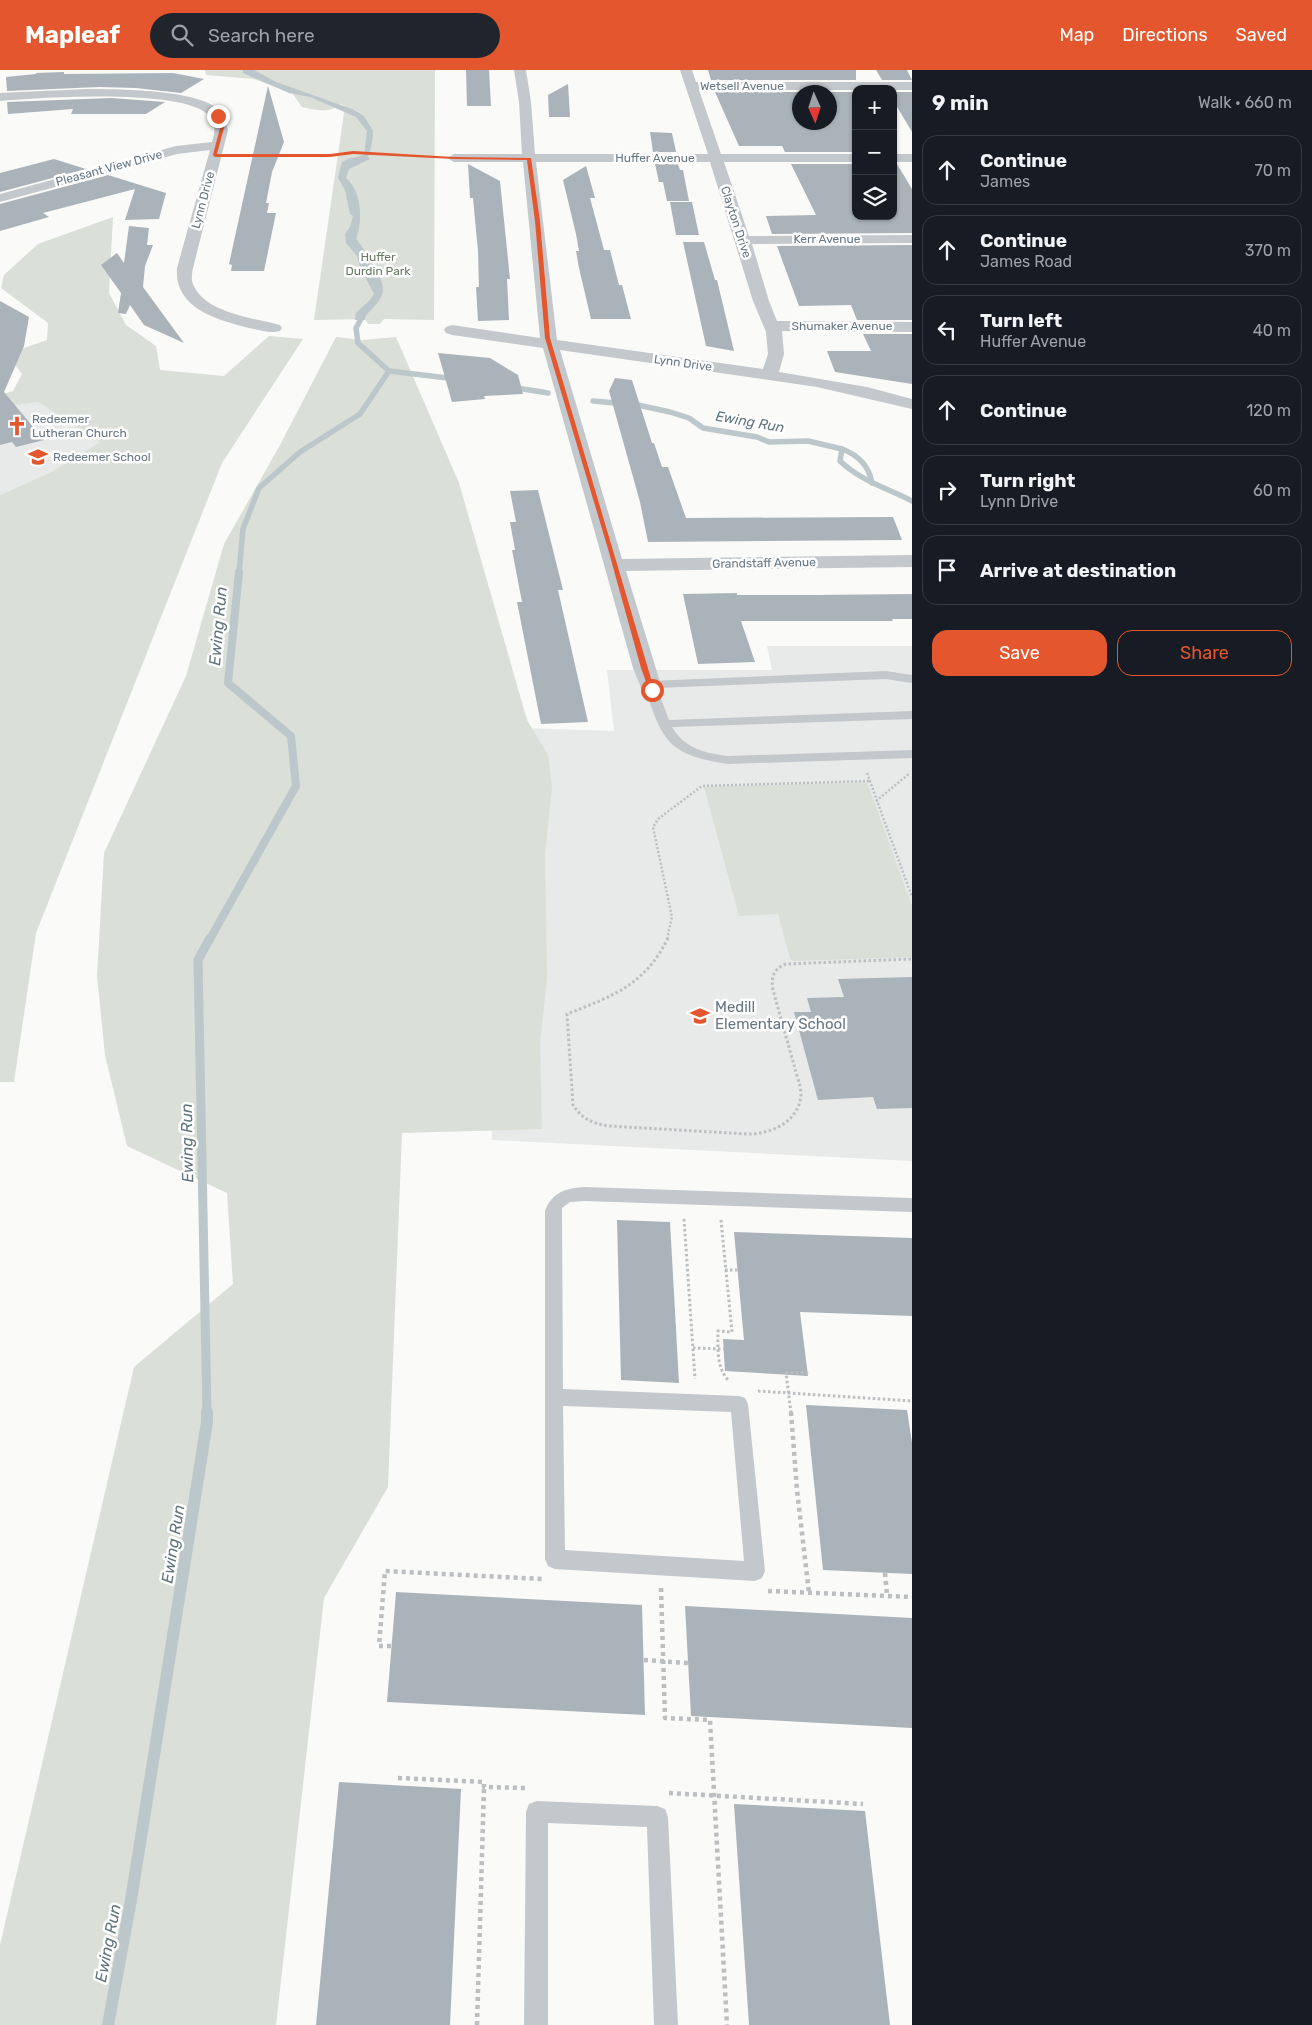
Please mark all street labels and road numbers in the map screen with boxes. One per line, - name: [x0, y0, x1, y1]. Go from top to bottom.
- street label: Wetsell Avenue: [700, 79, 784, 93]
- street label: Pleasant View Drive: [54, 147, 164, 189]
- street label: Huffer Avenue: [615, 151, 695, 165]
- street label: Lynn Drive: [189, 170, 217, 230]
- street label: Clayton Drive: [718, 184, 754, 260]
- street label: Kerr Avenue: [793, 232, 861, 246]
- street label: Shumaker Avenue: [792, 319, 893, 333]
- street label: Lynn Drive: [653, 352, 713, 374]
- street label: Grandstaff Avenue: [712, 555, 816, 571]

